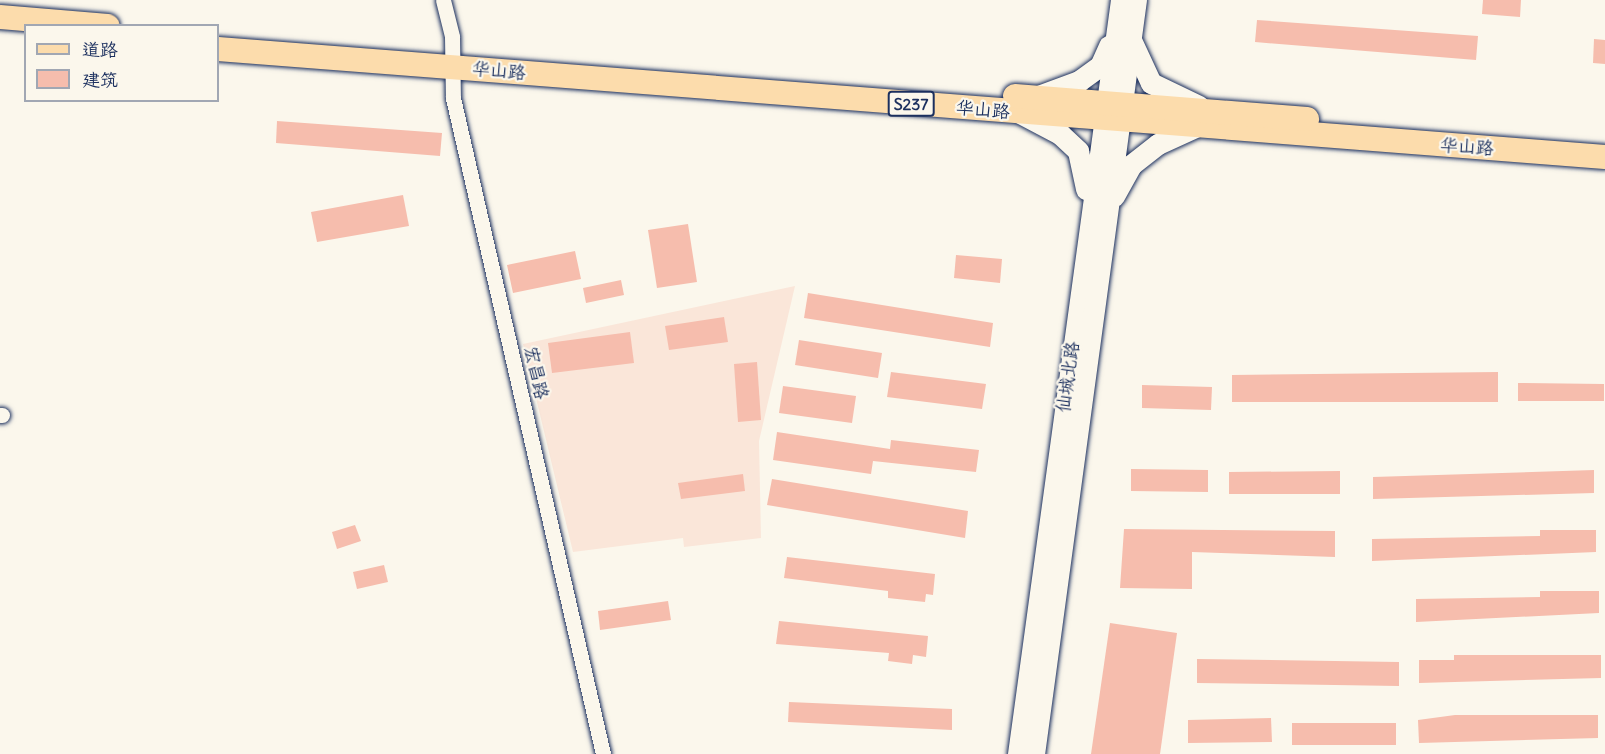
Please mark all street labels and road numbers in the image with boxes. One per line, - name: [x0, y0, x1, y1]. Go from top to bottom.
- street label: 华山路: [471, 58, 527, 84]
- road number: S237: [887, 91, 935, 117]
- street label: 华山路: [955, 97, 1011, 123]
- street label: 华山路: [1439, 134, 1495, 160]
- street label: 仙城北路: [1052, 340, 1084, 414]
- street label: 宏昌路: [519, 344, 553, 402]

